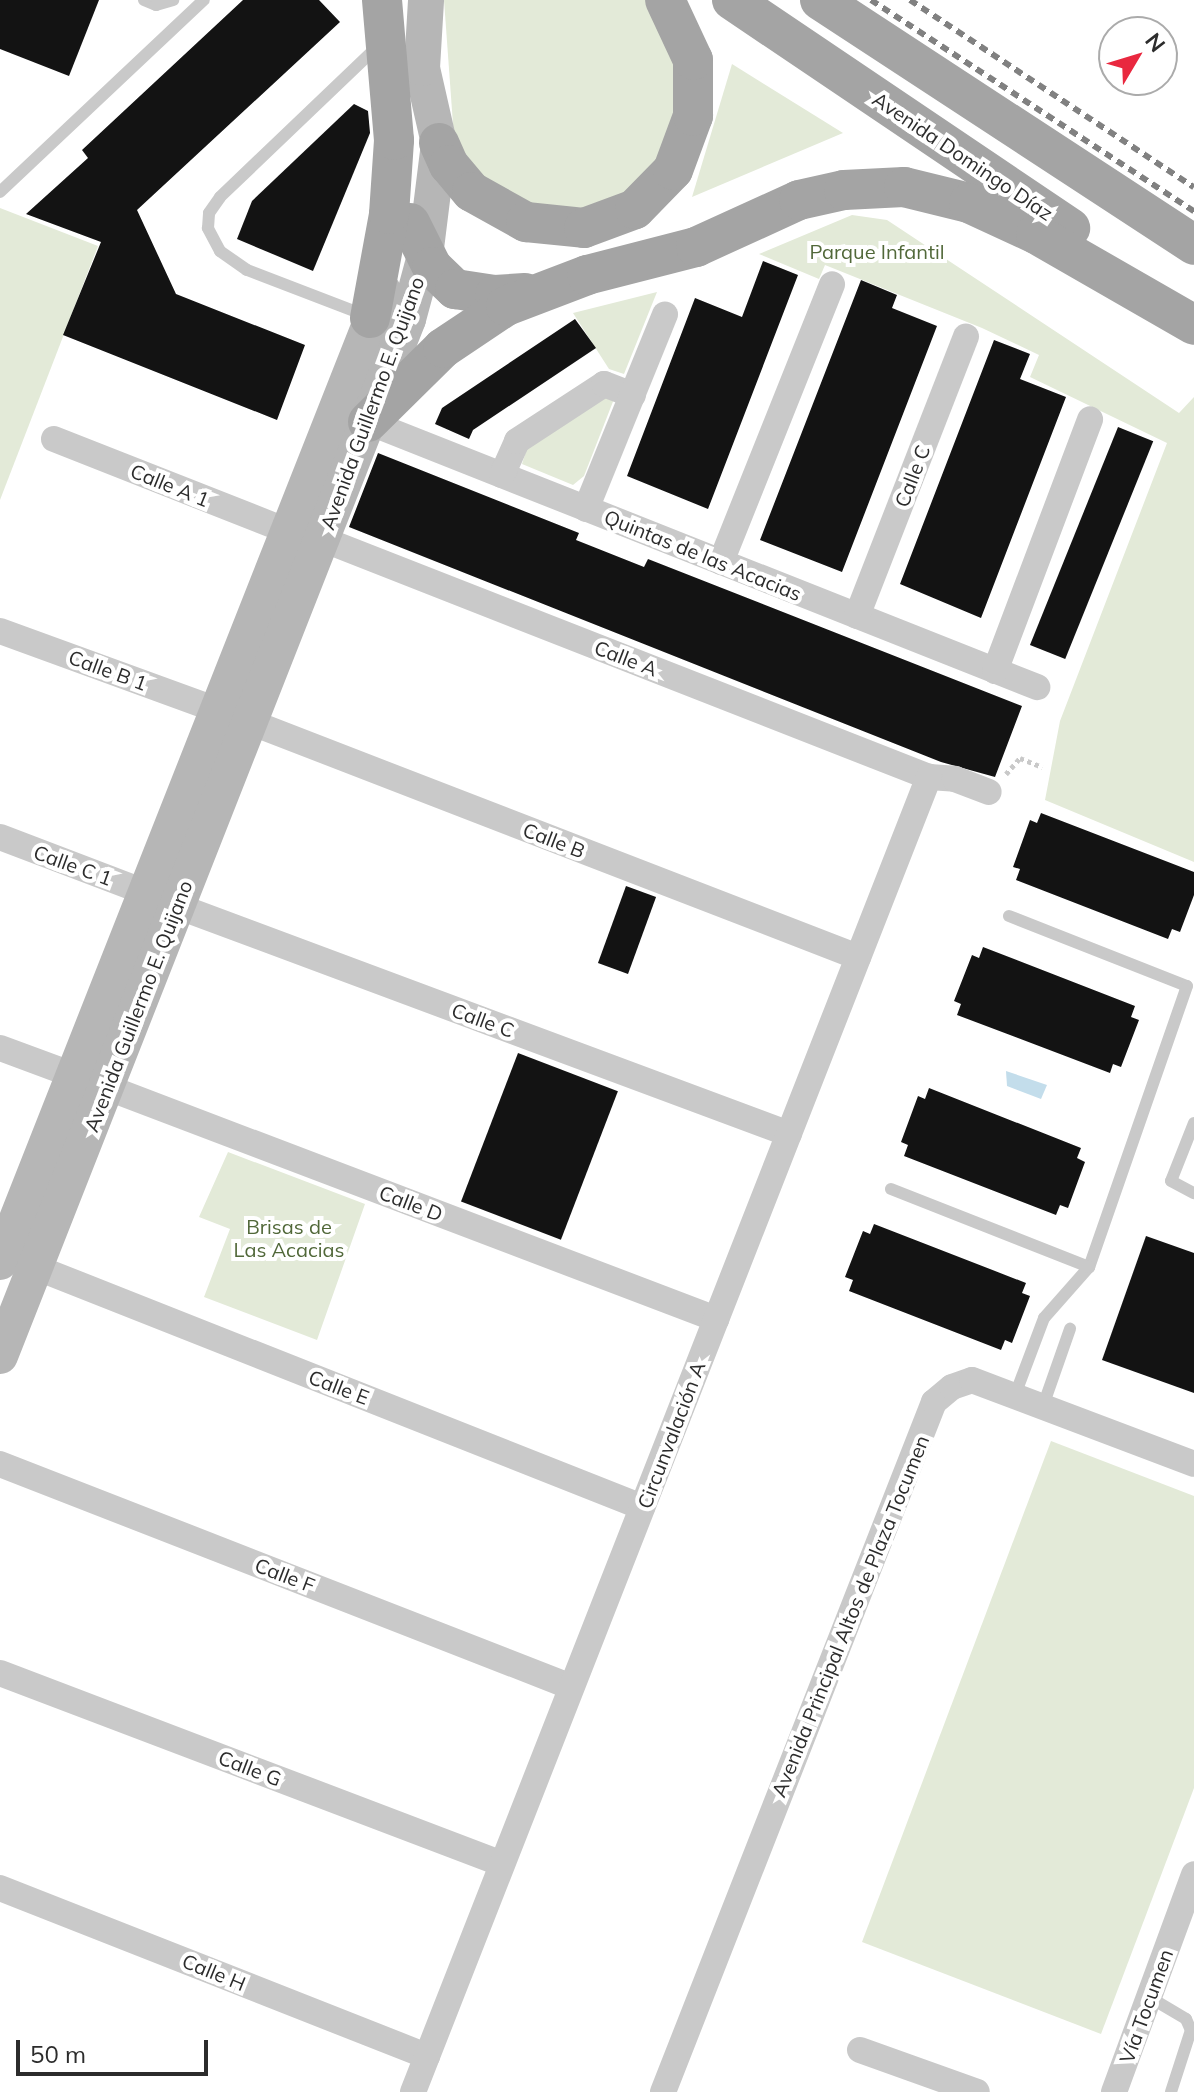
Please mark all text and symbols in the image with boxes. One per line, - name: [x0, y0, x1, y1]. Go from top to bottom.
- north arrow: [1098, 16, 1178, 96]
- text: N: [1139, 27, 1171, 58]
- street label: Avenida Domingo Díaz: [868, 87, 1058, 225]
- park label: Parque Infantil: [809, 239, 945, 263]
- street label: Avenida Guillermo E. Quijano: [315, 273, 429, 533]
- street label: Calle C: [889, 442, 935, 510]
- street label: Calle A 1: [127, 458, 213, 512]
- street label: Quintas de las Acacias: [601, 504, 805, 606]
- street label: Calle A: [591, 635, 661, 681]
- street label: Calle B 1: [65, 645, 151, 695]
- street label: Calle B: [520, 817, 588, 863]
- street label: Calle C 1: [30, 840, 116, 890]
- street label: Avenida Guillermo E. Quijano: [79, 877, 197, 1135]
- street label: Calle C: [449, 998, 517, 1042]
- street label: Calle D: [376, 1180, 446, 1226]
- park label: Brisas de Las Acacias: [233, 1215, 345, 1262]
- street label: Circunvalación A: [632, 1358, 710, 1512]
- street label: Calle E: [305, 1365, 373, 1409]
- street label: Avenida Principal Altos de Plaza Tocumen: [766, 1431, 934, 1801]
- street label: Calle F: [252, 1553, 318, 1597]
- street label: Calle G: [215, 1745, 285, 1791]
- street label: Vía Tocumen: [1114, 1946, 1178, 2066]
- street label: Calle H: [179, 1948, 249, 1996]
- scale bar: [20, 2024, 212, 2074]
- text: 50 m: [30, 2039, 86, 2069]

